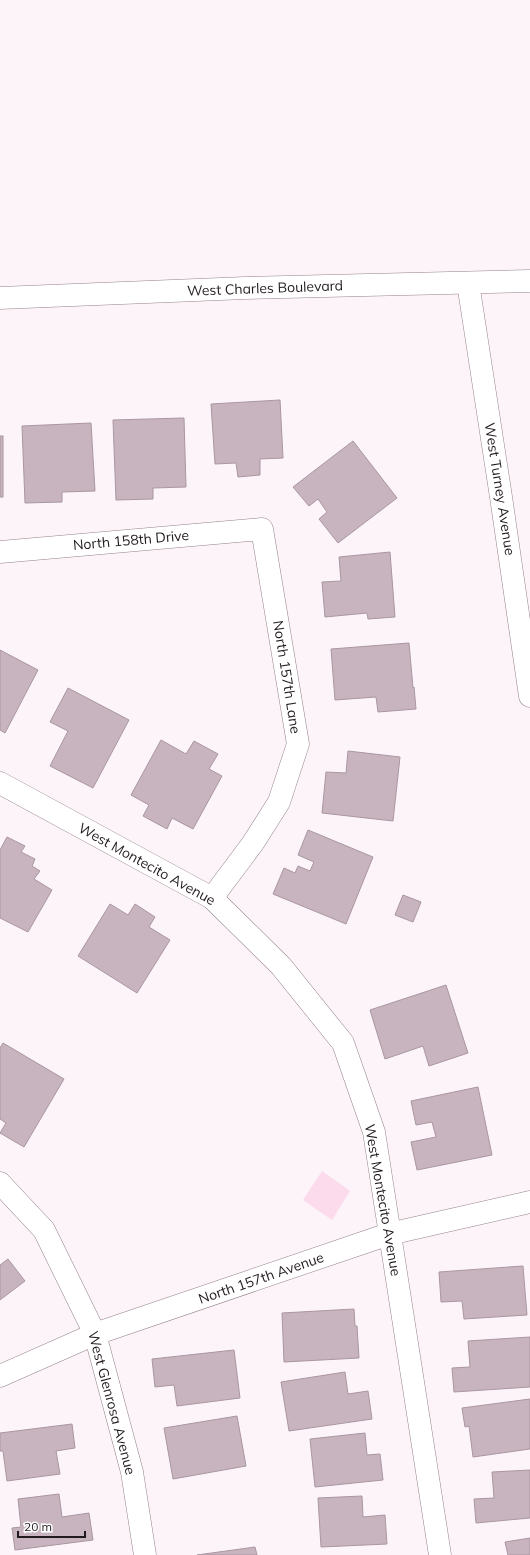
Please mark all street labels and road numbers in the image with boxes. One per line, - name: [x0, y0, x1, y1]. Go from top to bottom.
- street label: West Charles Boulevard: [187, 276, 343, 300]
- street label: West Turney Avenue: [481, 421, 519, 557]
- street label: North 158th Drive: [72, 526, 190, 554]
- street label: North 157th Lane: [269, 619, 305, 735]
- street label: West Montecito Avenue: [75, 819, 219, 909]
- street label: West Montecito Avenue: [361, 1123, 405, 1277]
- street label: North 157th Avenue: [196, 1248, 326, 1308]
- street label: West Glenrosa Avenue: [84, 1329, 140, 1477]

